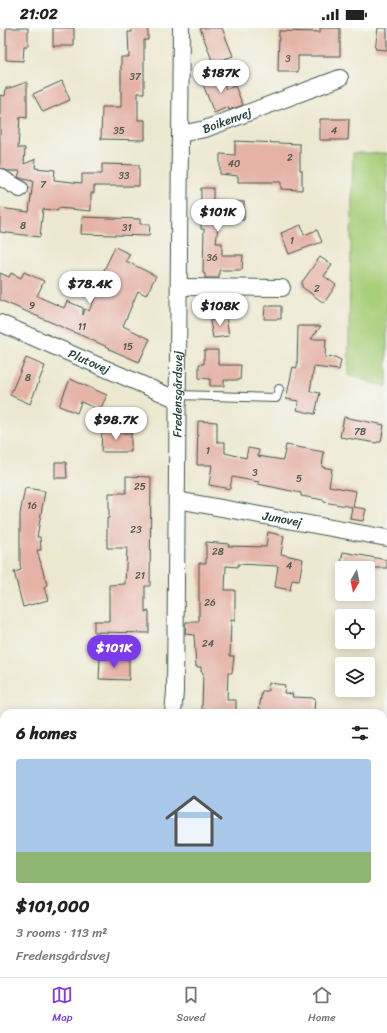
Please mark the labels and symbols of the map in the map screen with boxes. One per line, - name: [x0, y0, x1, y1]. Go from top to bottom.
- house number: 3: [285, 50, 291, 68]
- pin: $187K: [193, 60, 249, 94]
- house number: 37: [129, 68, 142, 86]
- street label: Boikenvej: [199, 101, 255, 140]
- house number: 35: [113, 122, 125, 140]
- house number: 4: [331, 122, 337, 140]
- house number: 2: [287, 149, 293, 167]
- house number: 40: [228, 155, 240, 173]
- house number: 33: [119, 167, 130, 185]
- house number: 7: [40, 176, 47, 194]
- pin: $101K: [190, 199, 246, 233]
- house number: 8: [20, 217, 26, 235]
- house number: 31: [122, 219, 132, 237]
- house number: 1: [290, 232, 294, 250]
- house number: 36: [206, 249, 218, 267]
- pin: $78.4K: [57, 271, 123, 305]
- house number: 2: [314, 280, 320, 298]
- pin: $108K: [192, 293, 248, 327]
- house number: 9: [29, 297, 35, 315]
- house number: 11: [78, 318, 86, 336]
- house number: 15: [123, 338, 133, 356]
- street label: Plutovej: [65, 343, 114, 380]
- street label: Fredensgårdsvej: [166, 351, 189, 438]
- house number: 8: [25, 369, 31, 387]
- pin: $98.7K: [83, 407, 149, 441]
- house number: 7B: [354, 423, 367, 441]
- house number: 1: [206, 442, 210, 460]
- house number: 3: [252, 464, 258, 482]
- house number: 5: [296, 470, 302, 488]
- house number: 25: [134, 478, 146, 496]
- house number: 16: [27, 497, 37, 515]
- street label: Junovej: [260, 505, 304, 533]
- house number: 23: [130, 521, 142, 539]
- house number: 28: [212, 543, 224, 561]
- house number: 4: [286, 557, 292, 575]
- north arrow: [335, 561, 375, 601]
- house number: 21: [135, 567, 145, 585]
- house number: 26: [204, 594, 216, 612]
- pin: $101K: [86, 635, 142, 669]
- house number: 24: [202, 635, 214, 653]

